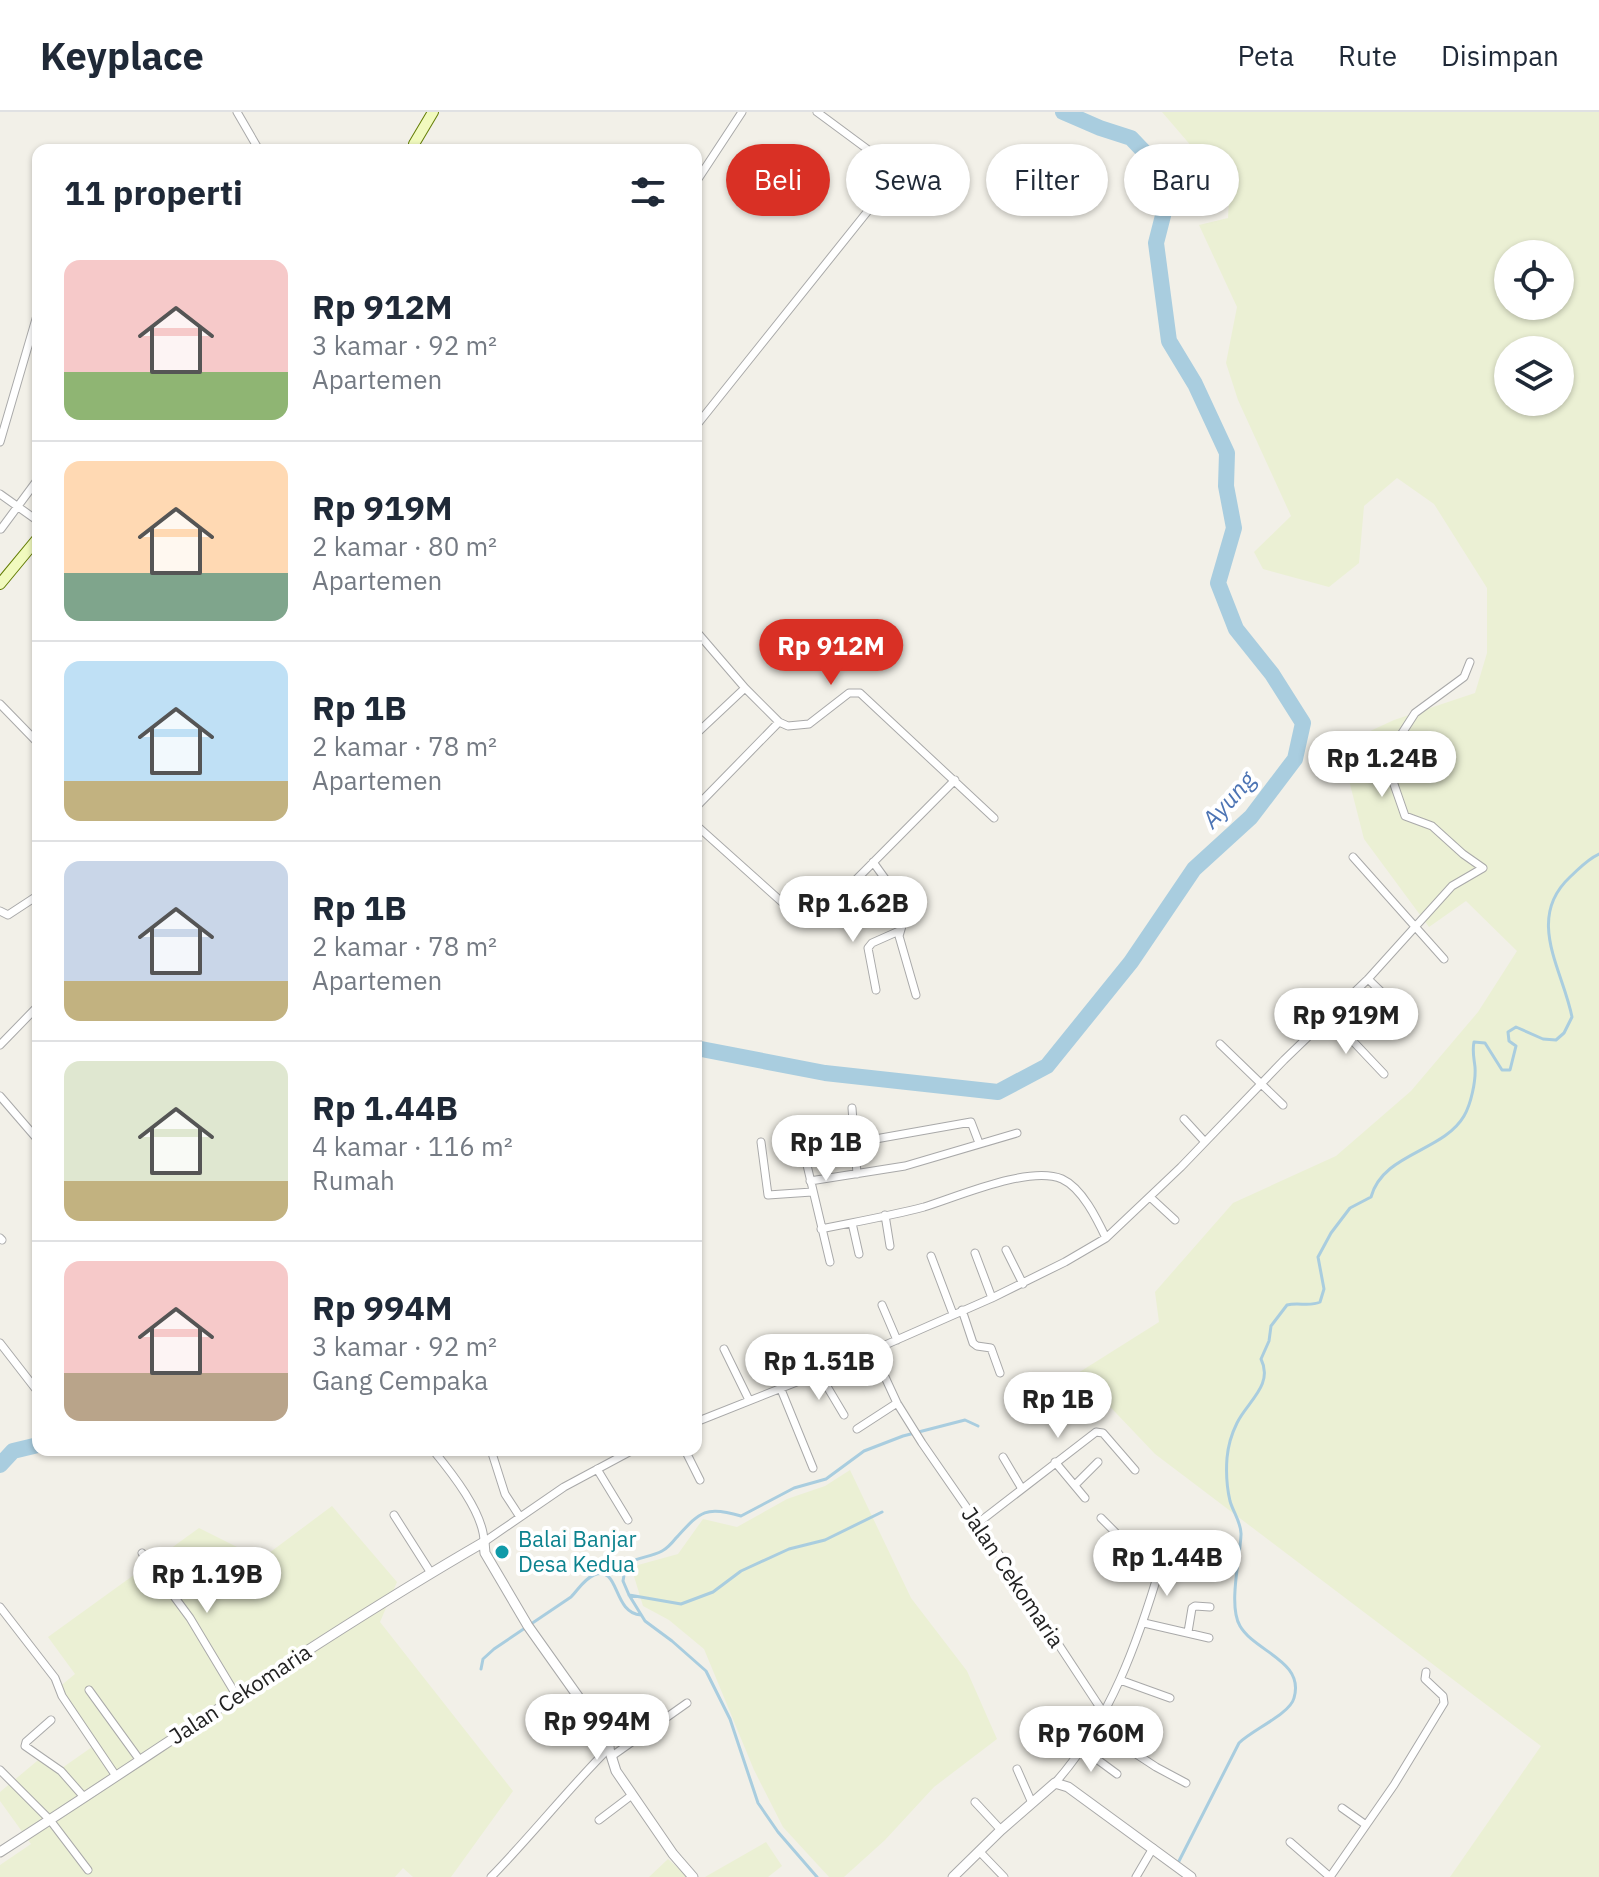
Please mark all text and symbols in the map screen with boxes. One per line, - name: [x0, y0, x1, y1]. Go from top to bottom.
- text: Keyplace: [40, 31, 204, 80]
- text: Peta: [1238, 37, 1294, 74]
- text: Rute: [1338, 37, 1397, 74]
- text: Disimpan: [1441, 37, 1559, 74]
- chip: Beli: [726, 144, 830, 216]
- chip: Sewa: [846, 144, 970, 216]
- chip: Filter: [986, 144, 1108, 216]
- chip: Baru: [1124, 144, 1239, 216]
- text: 11 properti: [64, 170, 243, 214]
- icon: filters: [626, 170, 670, 214]
- map controls: [1494, 240, 1574, 416]
- button: locate: [1494, 240, 1574, 320]
- text: Rp 912M: [312, 284, 453, 328]
- icon: home: [128, 292, 224, 388]
- text: 3 kamar · 92 m²: [312, 328, 497, 362]
- button: layers: [1494, 336, 1574, 416]
- text: Apartemen: [312, 362, 442, 396]
- text: Rp 919M: [312, 485, 453, 529]
- icon: home: [128, 493, 224, 589]
- text: 2 kamar · 80 m²: [312, 529, 497, 563]
- text: Apartemen: [312, 563, 442, 597]
- pin: Rp 912M: [757, 619, 905, 687]
- text: Rp 912M: [777, 628, 885, 662]
- text: Rp 1B: [312, 685, 407, 729]
- icon: home: [128, 693, 224, 789]
- text: 2 kamar · 78 m²: [312, 729, 497, 763]
- pin: Rp 1.24B: [1299, 731, 1465, 799]
- text: Rp 1.24B: [1326, 740, 1438, 774]
- text: Apartemen: [312, 763, 442, 797]
- water label: Ayung: [1194, 763, 1263, 835]
- pin: Rp 1.62B: [770, 876, 936, 944]
- text: Rp 1B: [312, 885, 407, 929]
- text: Rp 1.62B: [797, 885, 909, 919]
- icon: home: [128, 893, 224, 989]
- text: 2 kamar · 78 m²: [312, 929, 497, 963]
- text: Apartemen: [312, 963, 442, 997]
- pin: Rp 919M: [1272, 988, 1420, 1056]
- text: Rp 919M: [1292, 997, 1400, 1031]
- text: Rp 1.44B: [312, 1085, 458, 1129]
- icon: home: [128, 1093, 224, 1189]
- pin: Rp 1B: [770, 1115, 882, 1183]
- text: Rp 1B: [790, 1124, 862, 1158]
- text: 4 kamar · 116 m²: [312, 1129, 513, 1163]
- text: Rumah: [312, 1163, 395, 1197]
- text: Rp 994M: [312, 1285, 453, 1329]
- icon: home: [128, 1293, 224, 1389]
- text: 3 kamar · 92 m²: [312, 1329, 497, 1363]
- pin: Rp 1.51B: [736, 1334, 902, 1402]
- text: Rp 1.51B: [763, 1343, 875, 1377]
- text: Gang Cempaka: [312, 1363, 488, 1397]
- pin: Rp 1B: [1002, 1372, 1114, 1440]
- text: Rp 1B: [1022, 1381, 1094, 1415]
- street label: Jalan Cekomaria: [956, 1501, 1071, 1653]
- place label: Balai Banjar Desa Kedua: [518, 1524, 636, 1578]
- pin: Rp 1.44B: [1084, 1530, 1250, 1598]
- text: Rp 1.44B: [1111, 1539, 1223, 1573]
- marker: Balai Banjar Desa Kedua: [493, 1543, 511, 1561]
- pin: Rp 1.19B: [124, 1547, 290, 1615]
- text: Rp 1.19B: [151, 1556, 263, 1590]
- street label: Jalan Cekomaria: [163, 1637, 317, 1750]
- pin: Rp 994M: [523, 1694, 671, 1762]
- text: Rp 994M: [543, 1703, 651, 1737]
- pin: Rp 760M: [1017, 1706, 1165, 1774]
- text: Rp 760M: [1037, 1715, 1145, 1749]

